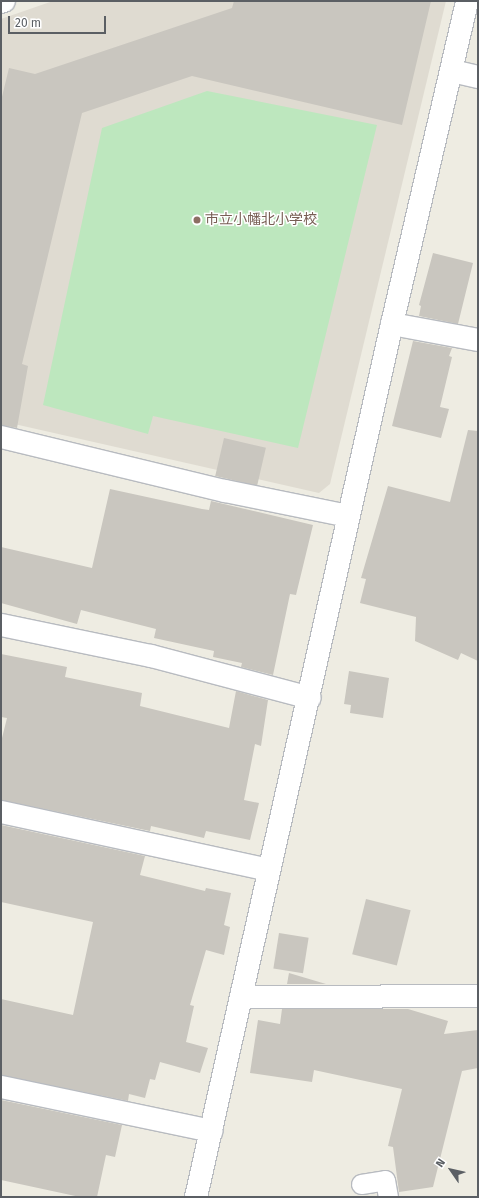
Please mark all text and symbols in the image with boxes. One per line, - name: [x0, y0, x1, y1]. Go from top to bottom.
- scale bar: [10, 8, 108, 34]
- text: 20 m: [15, 16, 41, 30]
- place label: 市立小幡北小学校: [205, 212, 317, 228]
- marker: 市立小幡北小学校: [192, 215, 202, 225]
- north arrow: [431, 1150, 471, 1190]
- text: N: [433, 1156, 448, 1170]

